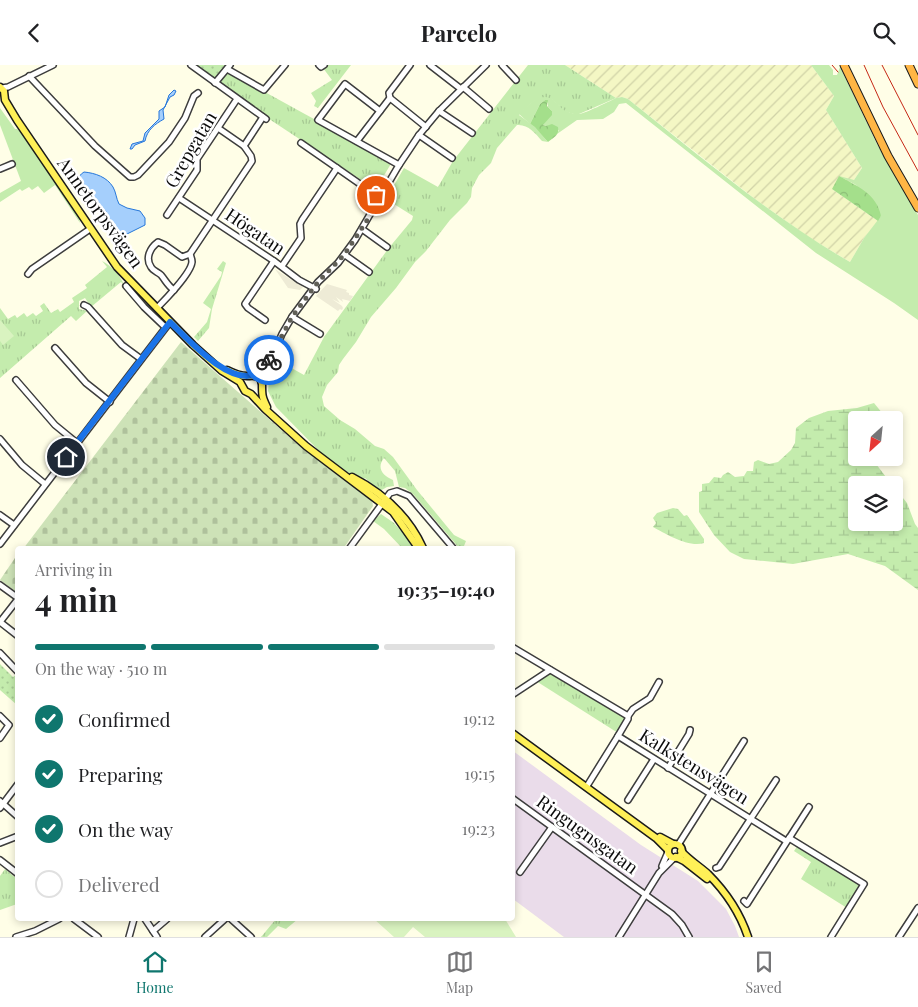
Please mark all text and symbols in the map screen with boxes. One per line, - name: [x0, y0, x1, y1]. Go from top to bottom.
- text: Parcelo: [421, 18, 497, 48]
- icon: back: [20, 19, 48, 47]
- icon: search: [870, 19, 898, 47]
- street label: Grepgatan: [159, 107, 222, 192]
- street label: Annetorpsvägen: [52, 151, 149, 273]
- pin: [355, 174, 397, 216]
- icon: bag: [362, 181, 390, 209]
- street label: Högatan: [221, 202, 290, 260]
- courier: [244, 335, 294, 385]
- icon: bike: [255, 346, 283, 374]
- north arrow: [848, 411, 902, 466]
- map controls: [848, 411, 903, 531]
- pin: [45, 436, 87, 478]
- icon: home: [52, 443, 80, 471]
- button: layers: [848, 476, 903, 531]
- text: Arriving in: [35, 559, 113, 580]
- text: 19:35–19:40: [397, 576, 495, 602]
- text: 4 min: [35, 577, 118, 620]
- text: On the way · 510 m: [35, 658, 167, 679]
- icon: check: [35, 705, 63, 733]
- text: Confirmed: [78, 706, 171, 732]
- text: 19:12: [463, 708, 495, 729]
- street label: Kalkstensvägen: [635, 723, 754, 810]
- icon: check: [35, 760, 63, 788]
- text: Preparing: [78, 761, 163, 787]
- text: 19:15: [464, 763, 495, 784]
- street label: Ringugnsgatan: [532, 789, 643, 879]
- icon: check: [35, 815, 63, 843]
- text: On the way: [78, 816, 173, 842]
- text: 19:23: [462, 818, 495, 839]
- text: Delivered: [78, 871, 160, 897]
- tab: Home: [136, 948, 174, 997]
- tab: Map: [446, 948, 474, 997]
- tab: Saved: [746, 948, 782, 997]

